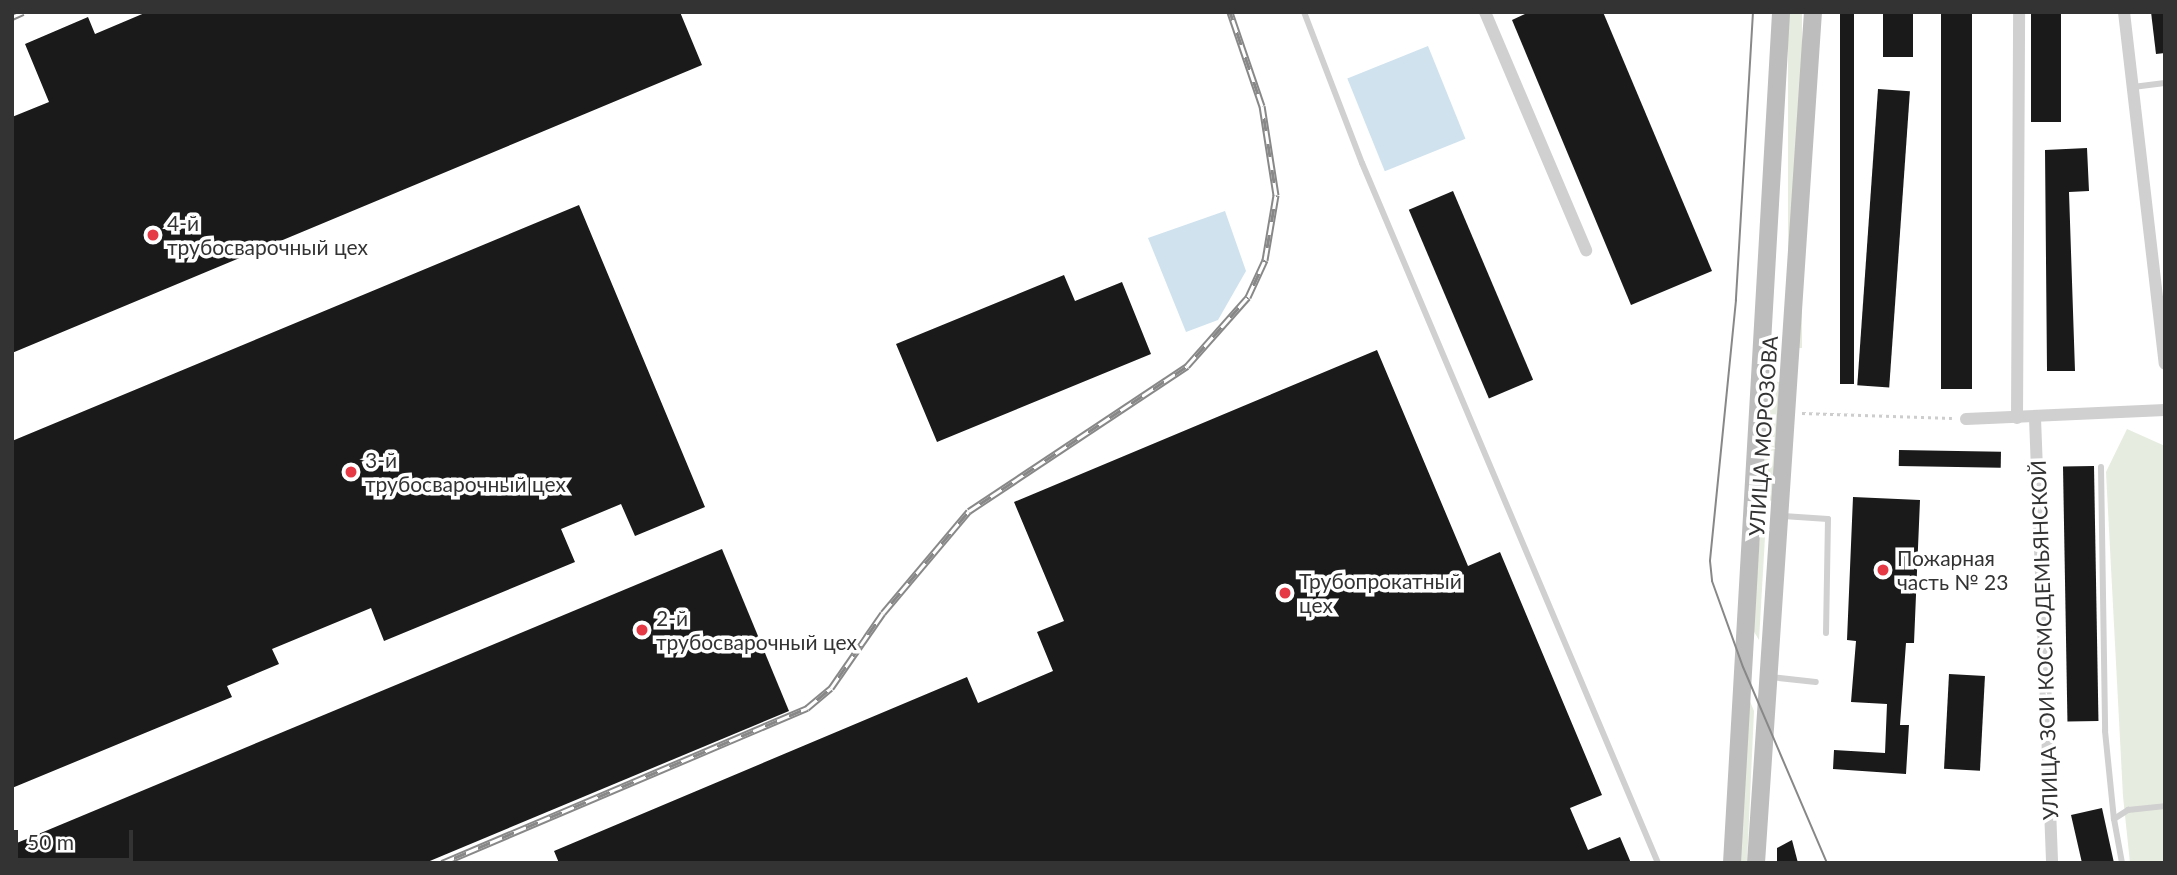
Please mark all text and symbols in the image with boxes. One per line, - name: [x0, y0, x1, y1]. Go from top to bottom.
- place label: 4-й трубосварочный цех: [167, 210, 368, 260]
- marker: 4-й трубосварочный цех: [145, 227, 161, 243]
- street label: УЛИЦА МОРОЗОВА: [1743, 335, 1783, 537]
- place label: 3-й трубосварочный цех: [365, 447, 566, 497]
- street label: УЛИЦА ЗОИ КОСМОДЕМЬЯНСКОЙ: [2025, 459, 2063, 821]
- marker: 3-й трубосварочный цех: [343, 464, 359, 480]
- place label: Пожарная часть № 23: [1897, 545, 2008, 595]
- marker: Пожарная часть № 23: [1875, 562, 1891, 578]
- place label: Трубопрокатный цех: [1299, 568, 1462, 618]
- marker: Трубопрокатный цех: [1277, 585, 1293, 601]
- place label: 2-й трубосварочный цех: [656, 605, 857, 655]
- marker: 2-й трубосварочный цех: [634, 622, 650, 638]
- scale bar: [18, 816, 136, 860]
- text: 50 m: [27, 829, 74, 854]

